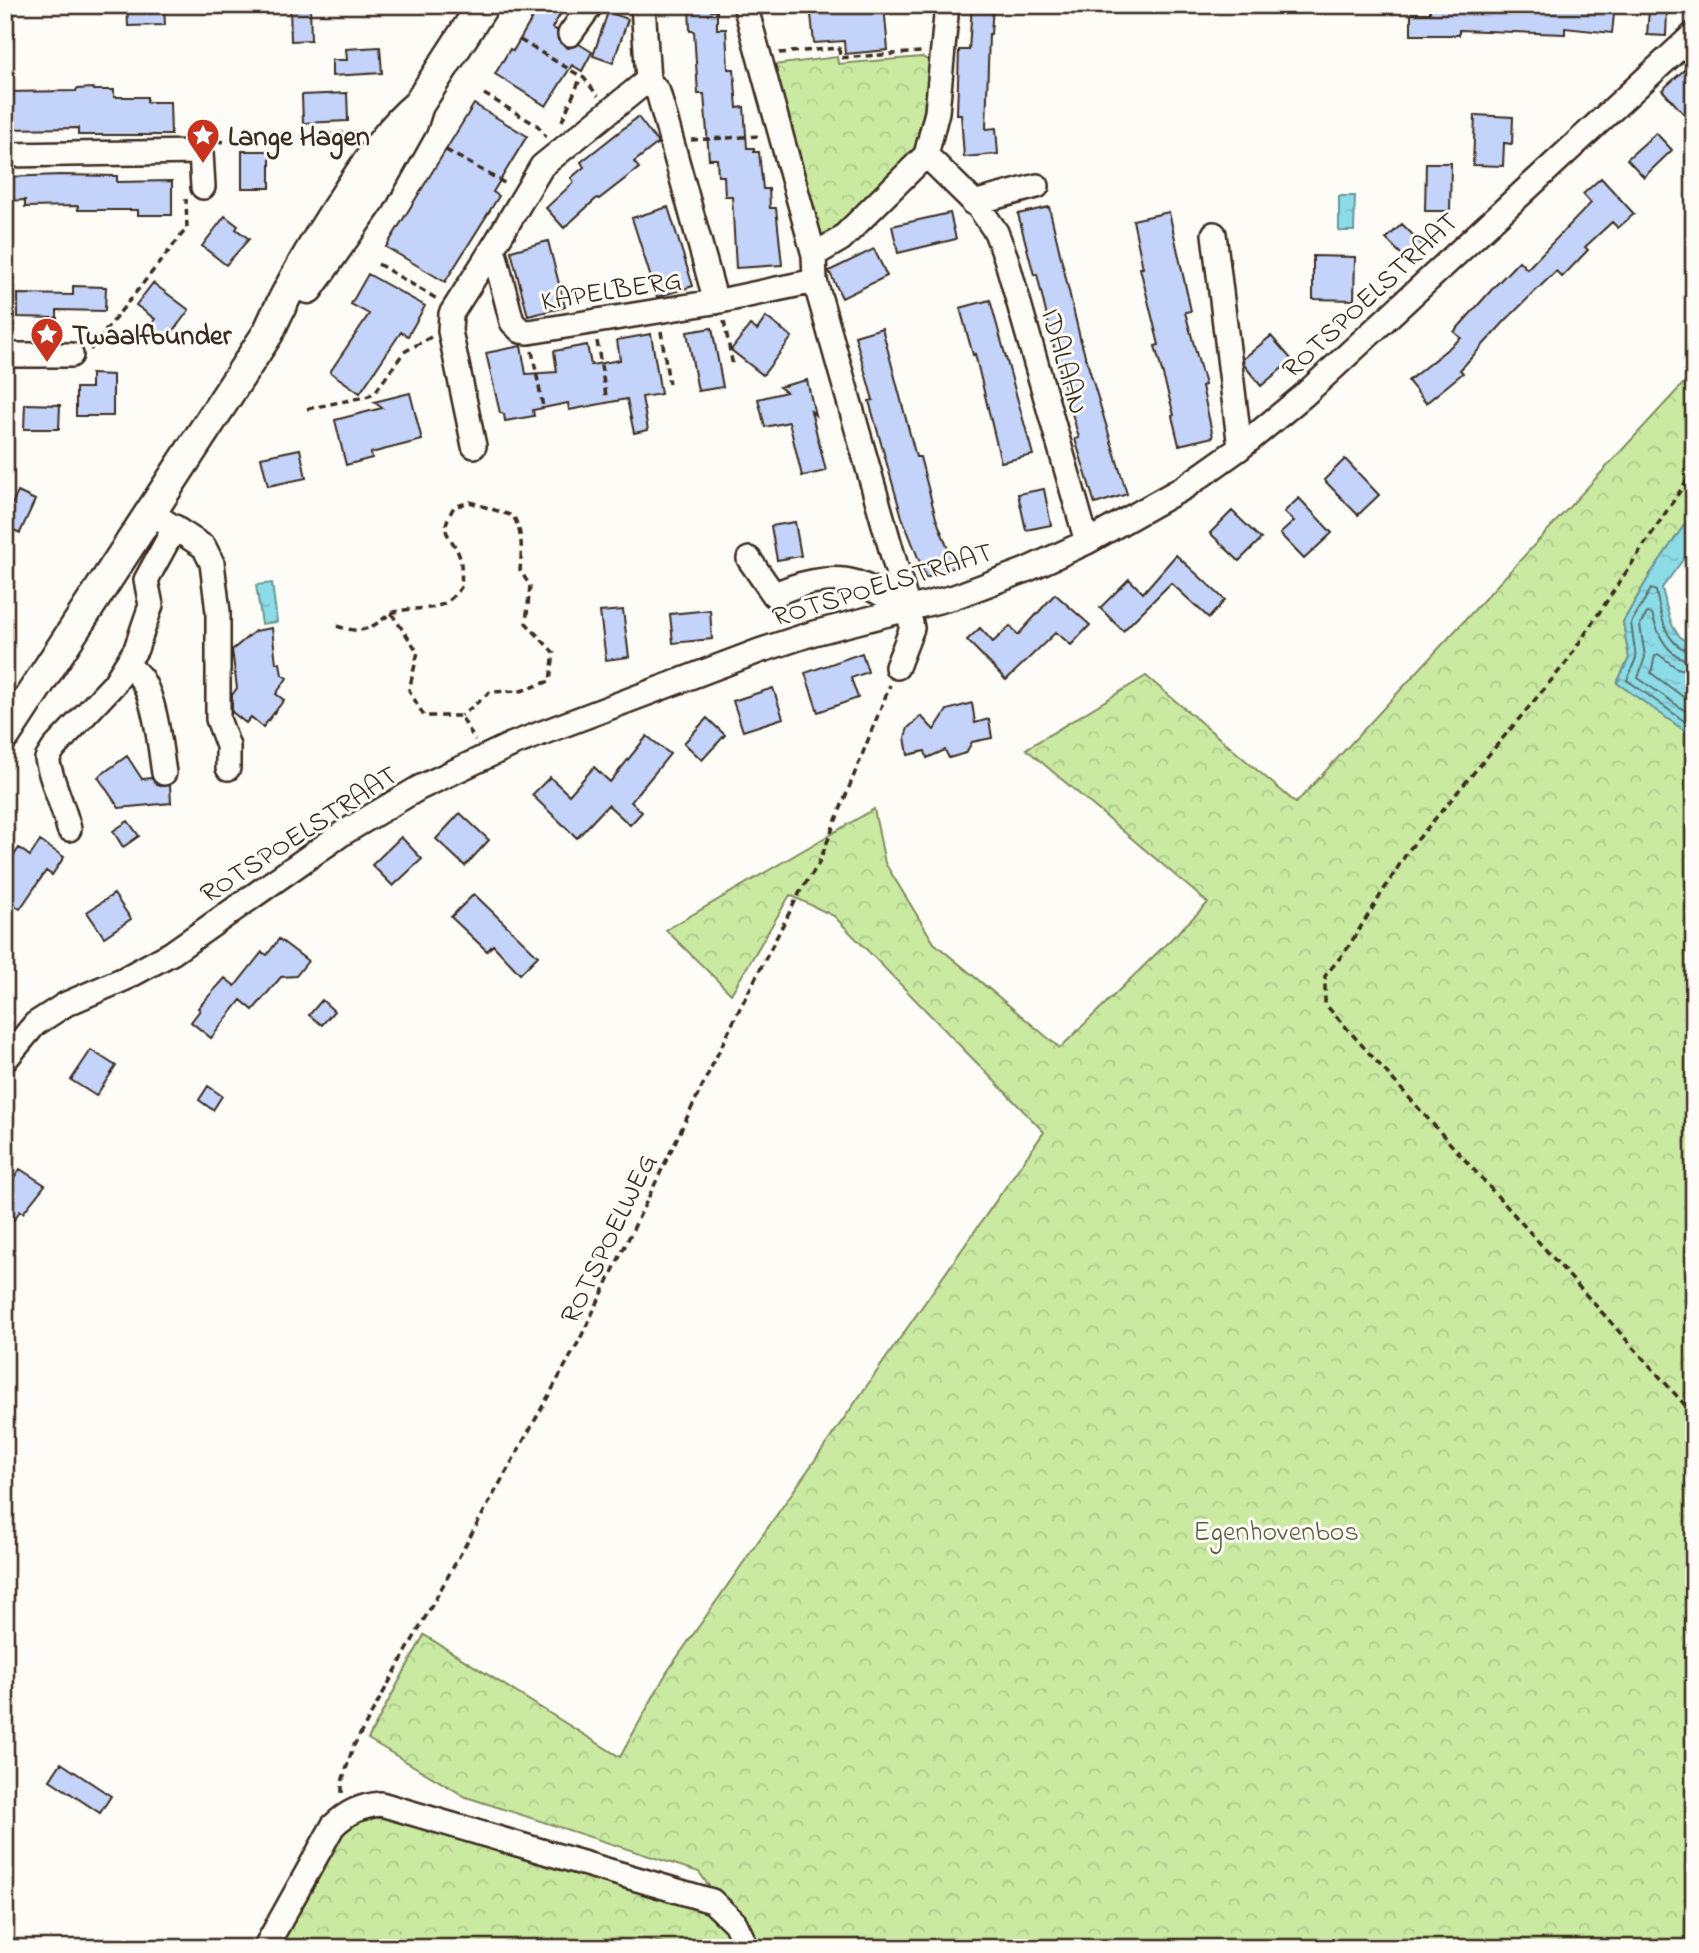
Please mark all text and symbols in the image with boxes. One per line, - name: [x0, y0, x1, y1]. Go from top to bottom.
- place icon: Lange Hagen: [184, 116, 222, 165]
- place label: Lange Hagen: [228, 118, 370, 160]
- street label: ROTSPOELSTRAAT: [1274, 204, 1469, 389]
- street label: KAPELBERG: [538, 261, 685, 324]
- street label: IDALAAN: [1028, 304, 1097, 420]
- place icon: Twaalfbunder: [28, 315, 66, 364]
- place label: Twaalfbunder: [72, 317, 233, 358]
- street label: ROTSPOELSTRAAT: [768, 533, 998, 639]
- street label: ROTSPOELSTRAAT: [193, 757, 407, 915]
- street label: ROTSPOELWEG: [551, 1148, 669, 1332]
- park label: Egenhovenbos: [1193, 1513, 1359, 1554]

